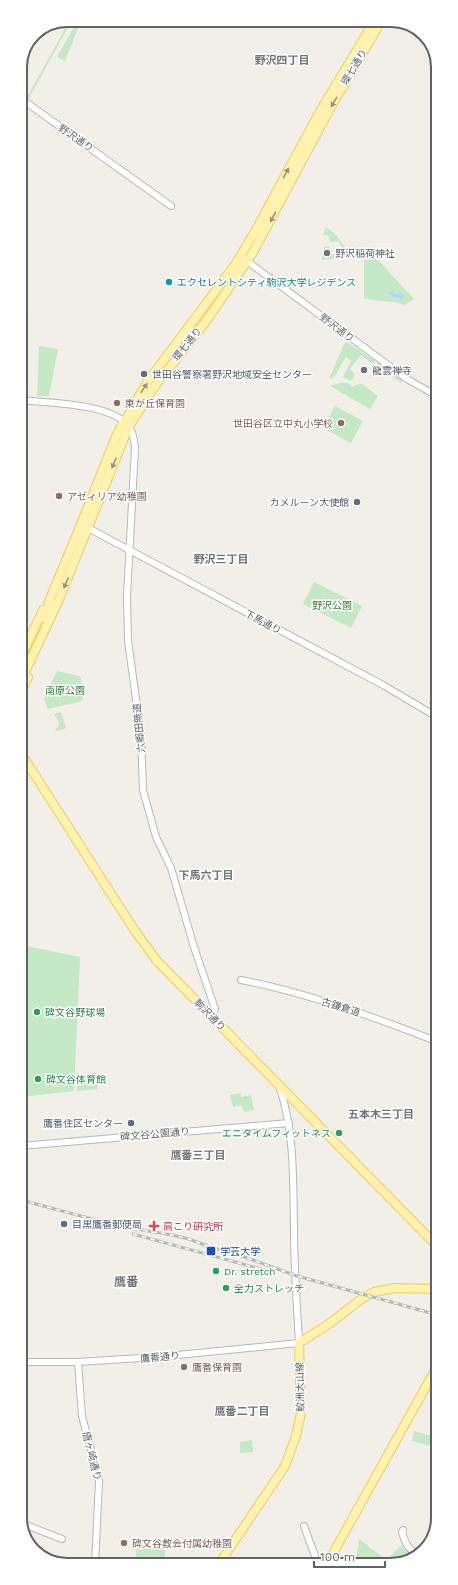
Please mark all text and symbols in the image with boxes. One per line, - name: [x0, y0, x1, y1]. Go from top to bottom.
- street label: 環七通り: [339, 47, 369, 87]
- district label: 野沢四丁目: [255, 54, 310, 67]
- one-way arrow: [330, 96, 337, 108]
- street label: 野沢通り: [56, 122, 96, 154]
- one-way arrow: [283, 167, 290, 179]
- one-way arrow: [269, 211, 276, 223]
- marker: 野沢稲荷神社: [322, 248, 332, 258]
- place label: 野沢稲荷神社: [335, 248, 395, 259]
- marker: エクセレントシティ駒沢大学レジデンス: [164, 277, 174, 287]
- place label: エクセレントシティ駒沢大学レジデンス: [177, 277, 356, 288]
- street label: 野沢通り: [318, 312, 356, 344]
- street label: 環七通り: [170, 325, 204, 363]
- marker: 龍雲禅寺: [359, 365, 369, 375]
- place label: 龍雲禅寺: [372, 365, 412, 376]
- marker: 世田谷警察署野沢地域安全センター: [139, 369, 149, 379]
- place label: 世田谷警察署野沢地域安全センター: [152, 369, 312, 380]
- one-way arrow: [140, 382, 147, 394]
- marker: 東が丘保育園: [112, 398, 122, 408]
- place label: 東が丘保育園: [125, 398, 185, 409]
- place label: 世田谷区立中丸小学校: [233, 418, 333, 429]
- marker: 世田谷区立中丸小学校: [336, 418, 346, 428]
- one-way arrow: [111, 457, 117, 469]
- marker: アゼィリア幼稚園: [54, 491, 64, 501]
- place label: アゼィリア幼稚園: [67, 491, 147, 502]
- place label: カメルーン大使館: [270, 497, 349, 508]
- marker: カメルーン大使館: [352, 497, 362, 507]
- district label: 野沢三丁目: [194, 553, 249, 566]
- one-way arrow: [62, 577, 69, 589]
- park label: 野沢公園: [312, 600, 352, 611]
- street label: 下馬通り: [243, 608, 283, 636]
- park label: 南原公園: [45, 685, 85, 696]
- street label: 六郷田無道: [131, 703, 147, 753]
- district label: 下馬六丁目: [179, 869, 234, 882]
- street label: 古鎌倉道: [320, 996, 362, 1018]
- street label: 駒沢通り: [192, 997, 228, 1033]
- marker: 碑文谷野球場: [32, 1007, 42, 1017]
- place label: 碑文谷野球場: [45, 1007, 105, 1018]
- marker: 碑文谷体育館: [33, 1074, 43, 1084]
- place label: 碑文谷体育館: [46, 1074, 106, 1085]
- district label: 五本木三丁目: [348, 1108, 414, 1121]
- place label: 鷹番住区センター: [43, 1118, 123, 1129]
- marker: 鷹番住区センター: [126, 1118, 136, 1128]
- street label: 碑文谷公園通り: [120, 1125, 190, 1143]
- place label: エニタイムフィットネス: [222, 1128, 331, 1139]
- marker: エニタイムフィットネス: [334, 1128, 344, 1138]
- district label: 鷹番三丁目: [171, 1149, 226, 1162]
- marker: 目黒鷹番郵便局: [59, 1219, 69, 1229]
- place label: 目黒鷹番郵便局: [72, 1219, 142, 1230]
- marker: 肩こり研究所: [148, 1220, 160, 1232]
- place label: 肩こり研究所: [163, 1221, 223, 1232]
- marker: 学芸大学: [205, 1245, 217, 1257]
- place label: 学芸大学: [220, 1246, 260, 1257]
- marker: Dr. stretch: [211, 1266, 221, 1276]
- place label: Dr. stretch: [224, 1266, 276, 1277]
- district label: 鷹番: [114, 1275, 139, 1289]
- marker: 全力ストレッチ: [221, 1283, 231, 1293]
- place label: 全力ストレッチ: [234, 1283, 304, 1294]
- street label: 鷹番通り: [140, 1350, 180, 1364]
- marker: 鷹番保育園: [179, 1362, 189, 1372]
- place label: 鷹番保育園: [192, 1362, 242, 1373]
- street label: 鮫洲大山線: [294, 1362, 306, 1412]
- district label: 鷹番二丁目: [215, 1405, 270, 1418]
- street label: 唐ヶ崎通り: [81, 1430, 103, 1482]
- marker: 碑文谷教会付属幼稚園: [119, 1538, 129, 1548]
- place label: 碑文谷教会付属幼稚園: [132, 1538, 232, 1549]
- scale bar: [314, 1543, 385, 1569]
- text: 100 m: [320, 1550, 355, 1564]

